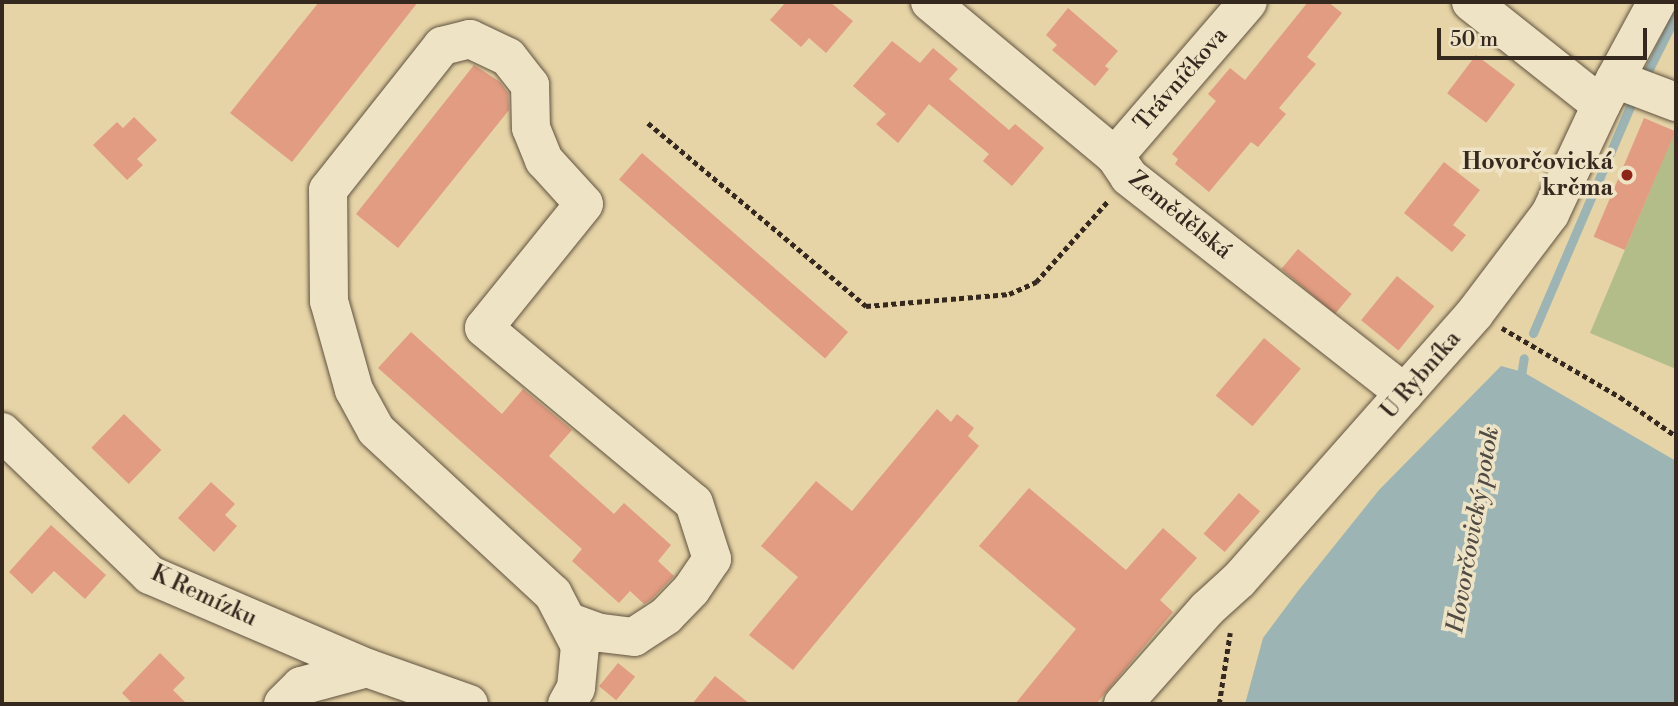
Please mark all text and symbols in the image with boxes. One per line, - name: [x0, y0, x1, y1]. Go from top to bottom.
- scale bar: [1440, 14, 1650, 58]
- street label: Trávníčkova: [1129, 22, 1233, 136]
- text: 50 m: [1450, 27, 1498, 53]
- place label: Hovorčovická krčma: [1462, 148, 1613, 202]
- street label: Zemědělská: [1123, 165, 1237, 265]
- marker: Hovorčovická krčma: [1619, 167, 1635, 183]
- street label: U Rybníka: [1375, 325, 1467, 425]
- water label: Hovorčovický potok: [1442, 425, 1506, 635]
- street label: K Remízku: [147, 560, 261, 632]

